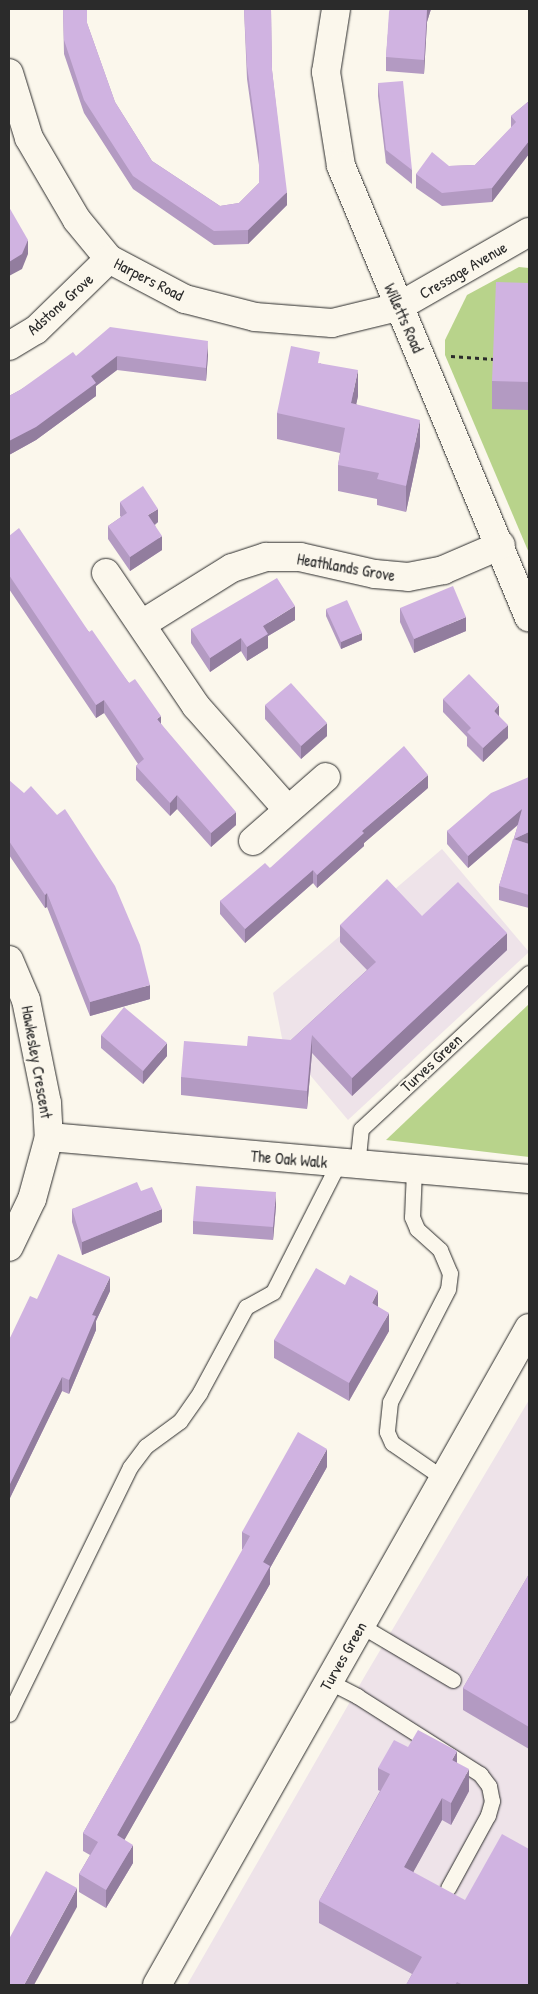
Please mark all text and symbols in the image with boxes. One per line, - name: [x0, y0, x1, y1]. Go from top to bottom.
- street label: Cressage Avenue: [416, 237, 510, 303]
- street label: Harpers Road: [111, 253, 187, 305]
- street label: Adstone Grove: [23, 269, 97, 339]
- street label: Willetts Road: [380, 280, 428, 356]
- street label: Heathlands Grove: [295, 549, 397, 585]
- street label: Hawkesley Crescent: [18, 1004, 56, 1120]
- street label: Turves Green: [396, 1030, 466, 1096]
- street label: The Oak Walk: [250, 1146, 328, 1172]
- street label: Turves Green: [316, 1618, 370, 1694]

